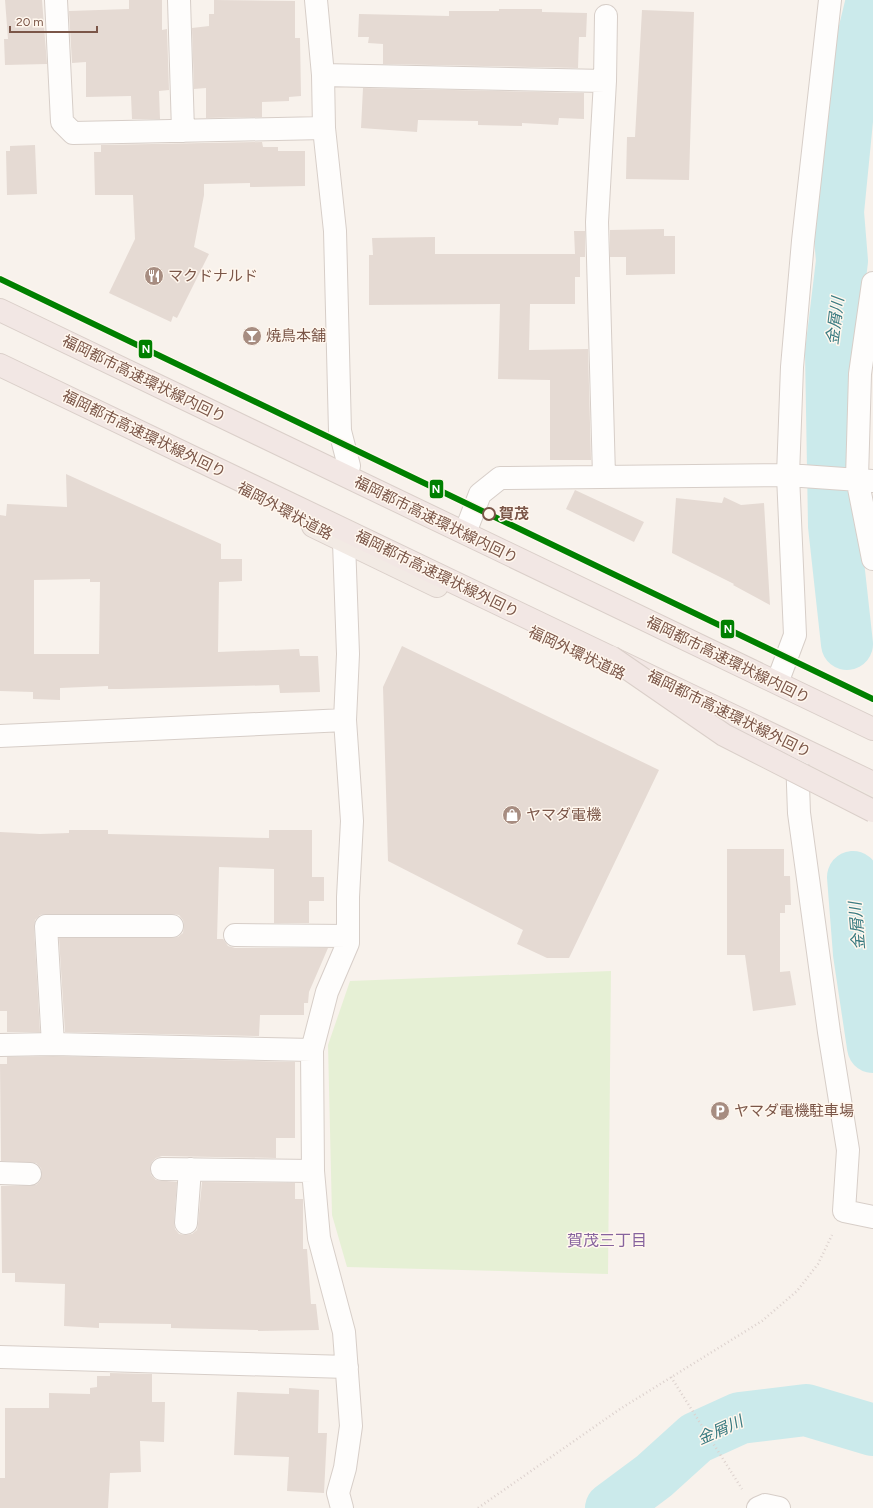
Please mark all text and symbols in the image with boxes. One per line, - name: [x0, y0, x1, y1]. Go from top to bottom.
- scale bar: [10, 8, 97, 34]
- text: 20 m: [16, 15, 44, 29]
- restaurant icon: マクドナルド: [143, 265, 165, 287]
- place label: マクドナルド: [168, 267, 258, 285]
- water label: 金屑川: [823, 294, 848, 346]
- bar icon: 焼鳥本舗: [241, 325, 263, 347]
- place label: 焼鳥本舗: [266, 327, 326, 345]
- street label: 福岡都市高速環状線内回り: [59, 331, 229, 427]
- line badge: N: [138, 339, 153, 359]
- text: N: [142, 343, 150, 356]
- street label: 福岡都市高速環状線外回り: [59, 386, 229, 482]
- street label: 福岡都市高速環状線内回り: [351, 472, 521, 568]
- street label: 福岡外環状道路: [234, 478, 336, 544]
- line badge: N: [429, 479, 444, 499]
- text: N: [432, 483, 440, 496]
- place label: 賀茂: [499, 505, 529, 523]
- marker: 賀茂: [482, 507, 496, 521]
- street label: 福岡都市高速環状線外回り: [352, 526, 522, 622]
- street label: 福岡都市高速環状線内回り: [643, 612, 813, 708]
- line badge: N: [720, 619, 735, 639]
- street label: 福岡外環状道路: [526, 623, 628, 683]
- text: N: [724, 623, 732, 636]
- street label: 福岡都市高速環状線外回り: [644, 666, 814, 762]
- shop icon: ヤマダ電機: [501, 804, 523, 826]
- place label: ヤマダ電機: [526, 806, 601, 824]
- water label: 金屑川: [845, 899, 869, 951]
- parking icon: ヤマダ電機駐車場: [709, 1100, 731, 1122]
- place label: ヤマダ電機駐車場: [734, 1102, 854, 1120]
- district label: 賀茂三丁目: [567, 1231, 647, 1250]
- water label: 金屑川: [694, 1411, 748, 1448]

